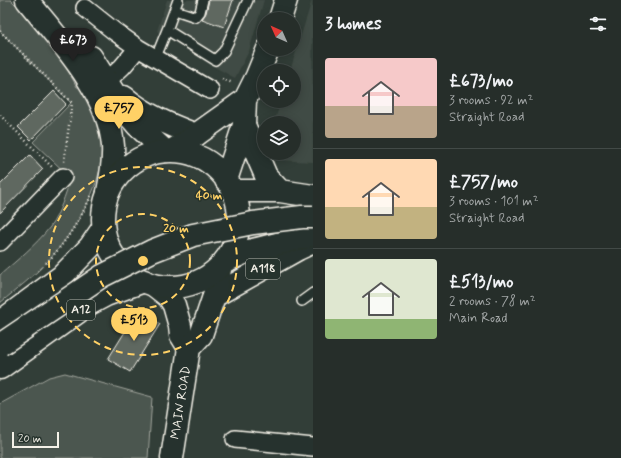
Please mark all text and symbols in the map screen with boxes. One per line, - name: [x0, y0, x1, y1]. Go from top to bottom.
- north arrow: [257, 12, 301, 56]
- map controls: [257, 12, 301, 160]
- text: 3 homes: [325, 13, 382, 35]
- icon: filters: [587, 13, 609, 35]
- pin: £673: [49, 28, 97, 62]
- text: £673: [59, 32, 87, 49]
- button: locate: [257, 64, 301, 108]
- text: £673/mo: [449, 70, 513, 92]
- icon: home: [357, 74, 405, 122]
- text: 3 rooms · 92 m²: [449, 92, 533, 109]
- pin: £757: [95, 96, 143, 130]
- text: £757: [103, 100, 135, 117]
- text: Straight Road: [449, 109, 525, 126]
- button: layers: [257, 116, 301, 160]
- text: £757/mo: [449, 171, 518, 193]
- icon: home: [357, 175, 405, 223]
- text: 40 m: [196, 188, 223, 204]
- text: 3 rooms · 101 m²: [449, 193, 538, 210]
- text: Straight Road: [449, 210, 525, 227]
- text: 20 m: [163, 221, 189, 237]
- centre of rings: [136, 254, 150, 268]
- road number: A118: [246, 259, 280, 279]
- text: £513/mo: [449, 271, 514, 293]
- icon: home: [357, 275, 405, 323]
- text: 2 rooms · 78 m²: [449, 293, 536, 310]
- road number: A12: [67, 300, 95, 320]
- pin: £513: [110, 308, 158, 342]
- text: Main Road: [449, 310, 508, 327]
- text: £513: [120, 312, 148, 329]
- street label: MAIN ROAD: [166, 365, 195, 441]
- scale bar: [12, 430, 59, 449]
- text: 20 m: [18, 432, 41, 446]

